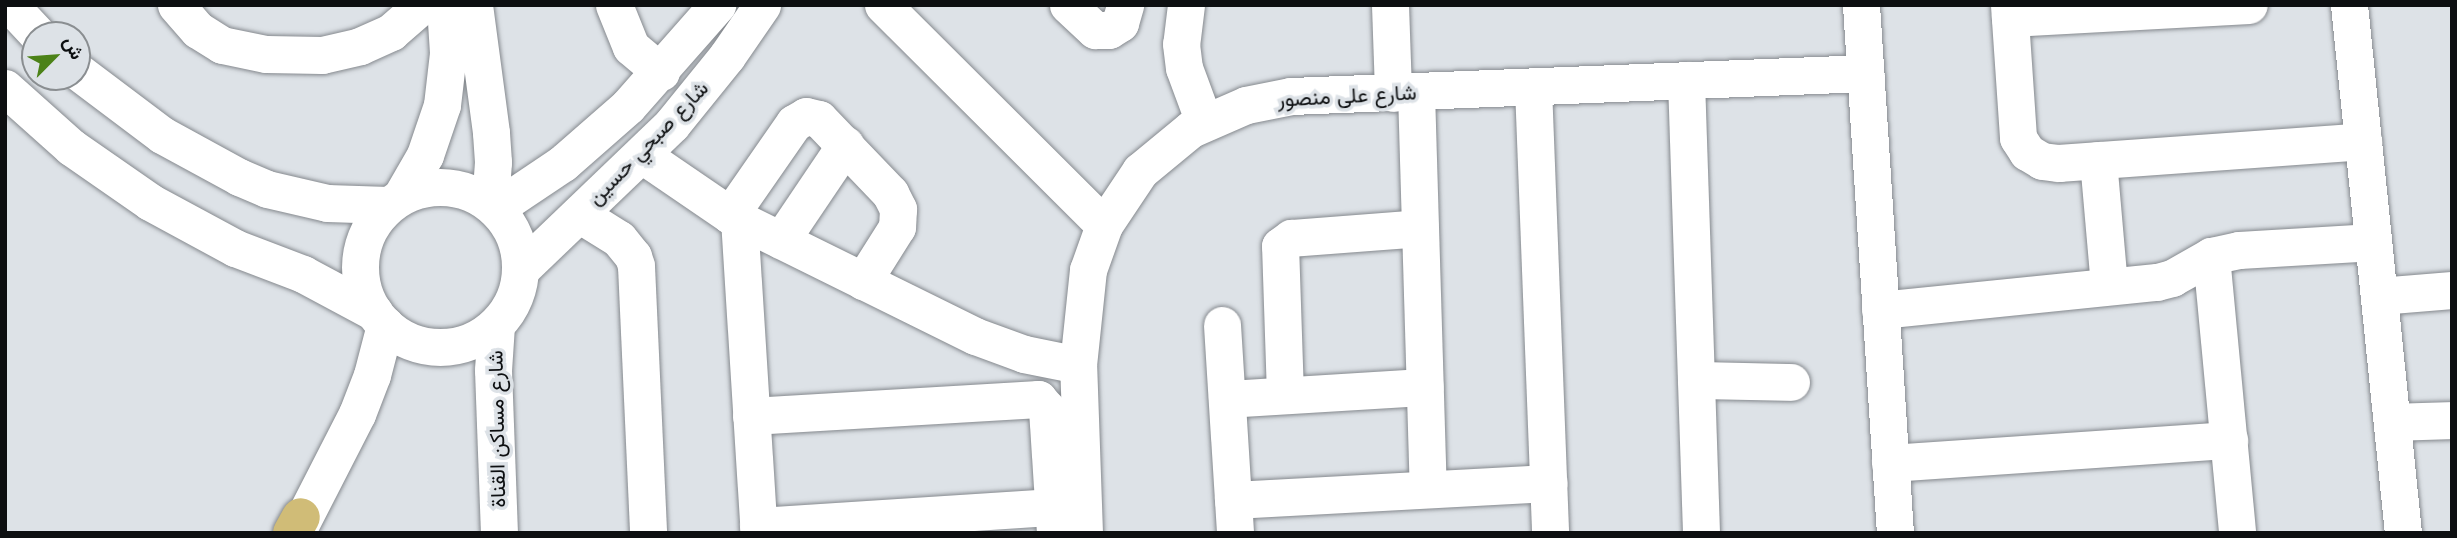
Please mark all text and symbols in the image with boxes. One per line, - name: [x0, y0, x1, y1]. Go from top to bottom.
- north arrow: [21, 21, 91, 91]
- text: ش: [57, 32, 91, 64]
- street label: شارع صبحي حسين: [582, 76, 714, 210]
- street label: شارع على منصور: [1277, 80, 1417, 112]
- street label: شارع مساكن القناة: [483, 350, 511, 508]

